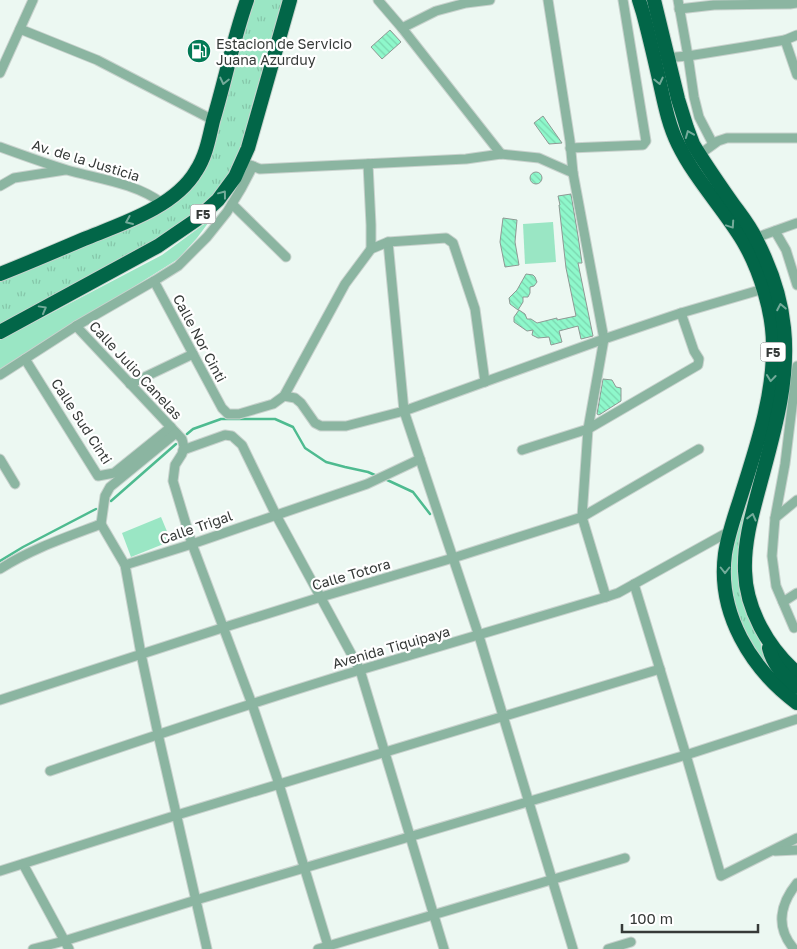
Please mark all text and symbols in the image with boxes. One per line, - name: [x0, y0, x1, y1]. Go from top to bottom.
- place label: Estacion de Servicio Juana Azurduy: [216, 35, 352, 68]
- fuel station icon: Estacion de Servicio Juana Azurduy: [186, 38, 212, 64]
- one-way arrow: [219, 76, 230, 85]
- one-way arrow: [653, 77, 664, 86]
- one-way arrow: [685, 130, 695, 138]
- street label: Av. de la Justicia: [30, 136, 142, 184]
- one-way arrow: [217, 190, 226, 200]
- road number: F5: [190, 204, 216, 223]
- one-way arrow: [125, 214, 134, 225]
- one-way arrow: [725, 219, 734, 228]
- street label: Calle Nor Cinti: [170, 291, 230, 385]
- one-way arrow: [776, 302, 786, 311]
- one-way arrow: [37, 305, 46, 315]
- street label: Calle Julio Canelas: [86, 317, 186, 423]
- road number: F5: [760, 342, 786, 362]
- street label: Calle Sud Cinti: [48, 375, 116, 467]
- one-way arrow: [766, 375, 777, 383]
- street label: Calle Trigal: [158, 507, 234, 547]
- one-way arrow: [746, 514, 756, 522]
- street label: Calle Totora: [310, 555, 392, 593]
- one-way arrow: [720, 566, 730, 574]
- street label: Avenida Tiquipaya: [330, 622, 452, 672]
- scale bar: [622, 902, 758, 934]
- text: 100 m: [630, 909, 673, 927]

